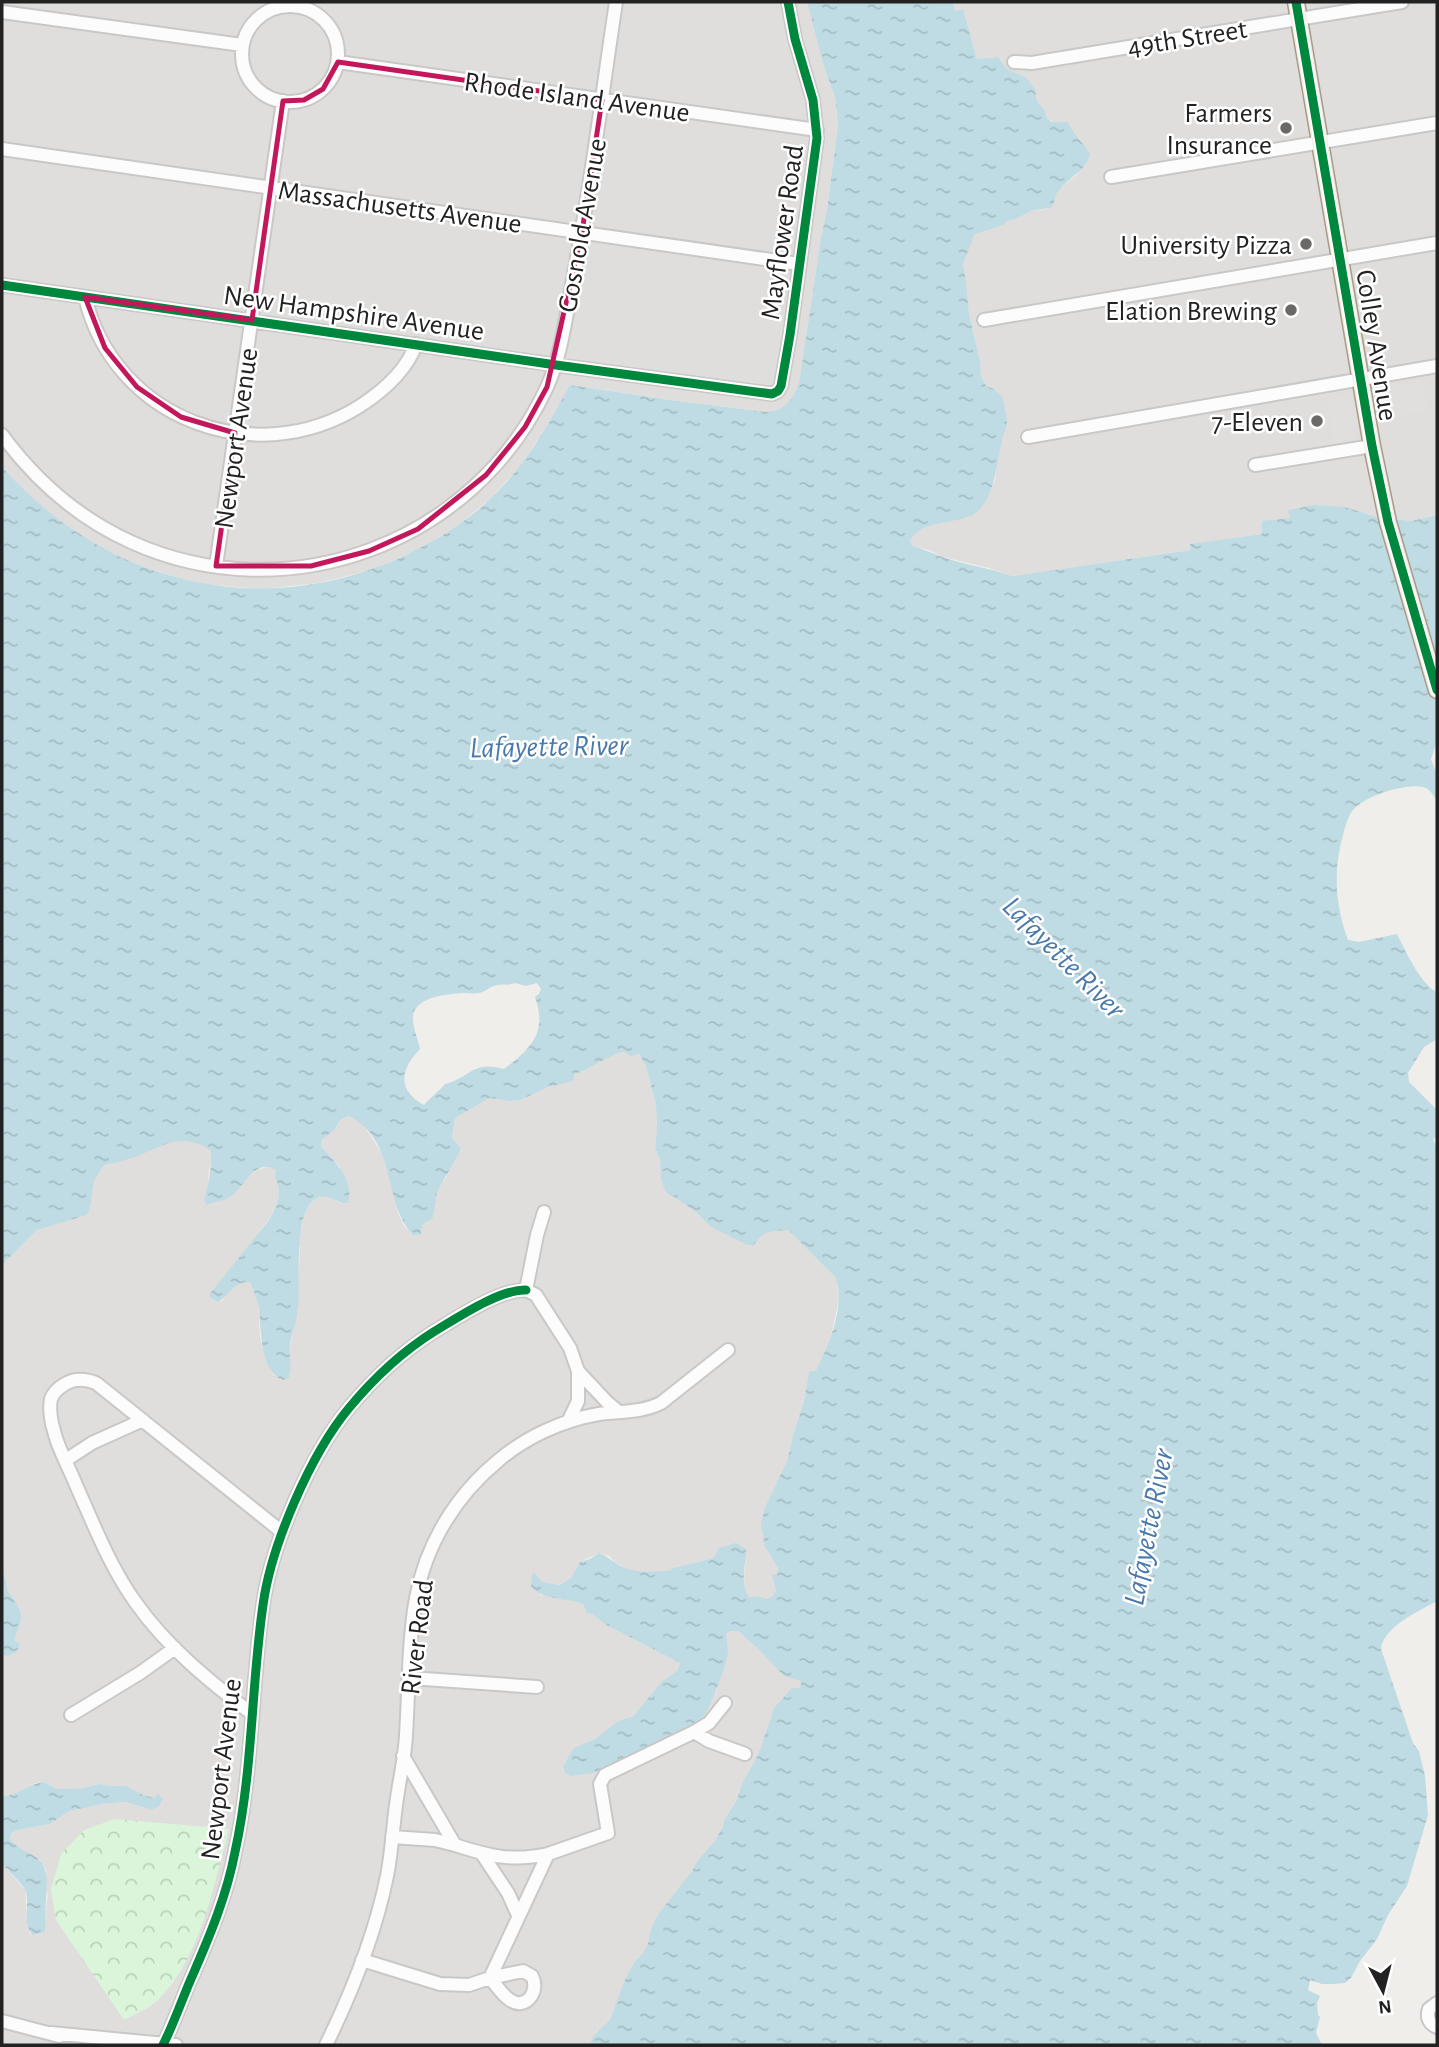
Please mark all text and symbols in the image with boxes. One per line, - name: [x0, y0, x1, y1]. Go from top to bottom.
- street label: 49th Street: [1126, 16, 1249, 62]
- street label: Rhode Island Avenue: [462, 68, 691, 128]
- place label: Farmers Insurance: [1166, 100, 1272, 160]
- marker: Farmers Insurance: [1278, 120, 1294, 136]
- street label: Gosnold Avenue: [554, 136, 612, 315]
- street label: Mayflower Road: [757, 143, 809, 322]
- street label: Massachusetts Avenue: [276, 177, 523, 239]
- place label: University Pizza: [1120, 232, 1292, 260]
- marker: University Pizza: [1298, 236, 1314, 252]
- street label: Colley Avenue: [1350, 268, 1402, 423]
- street label: New Hampshire Avenue: [222, 282, 486, 346]
- place label: Elation Brewing: [1105, 298, 1277, 326]
- marker: Elation Brewing: [1283, 302, 1299, 318]
- street label: Newport Avenue: [210, 346, 264, 530]
- place label: 7-Eleven: [1211, 409, 1303, 437]
- marker: 7-Eleven: [1309, 413, 1325, 429]
- water label: Lafayette River: [469, 731, 630, 763]
- water label: Lafayette River: [997, 891, 1131, 1025]
- water label: Lafayette River: [1119, 1445, 1179, 1608]
- street label: River Road: [397, 1578, 439, 1697]
- street label: Newport Avenue: [197, 1677, 247, 1861]
- north arrow: [1348, 1956, 1418, 2026]
- text: N: [1377, 1996, 1393, 2017]

